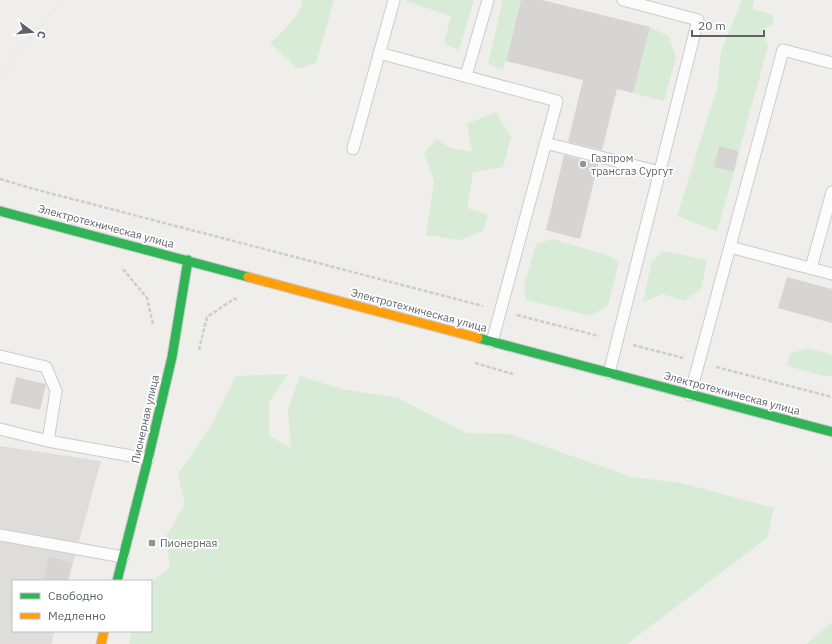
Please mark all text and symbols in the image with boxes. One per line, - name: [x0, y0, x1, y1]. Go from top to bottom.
- north arrow: [12, 12, 52, 52]
- scale bar: [692, 12, 764, 38]
- text: 20 m: [698, 18, 726, 33]
- text: С: [34, 29, 49, 40]
- place label: Газпром трансгаз Сургут: [591, 151, 673, 178]
- marker: Газпром трансгаз Сургут: [578, 159, 588, 169]
- street label: Электротехническая улица: [36, 201, 176, 251]
- street label: Электротехническая улица: [349, 285, 489, 335]
- street label: Электротехническая улица: [662, 368, 802, 418]
- street label: Пионерная улица: [128, 373, 162, 465]
- place label: Пионерная: [160, 536, 217, 550]
- marker: Пионерная: [147, 538, 157, 548]
- legend: [12, 580, 152, 632]
- text: Свободно: [48, 588, 104, 603]
- text: Медленно: [48, 608, 106, 623]

